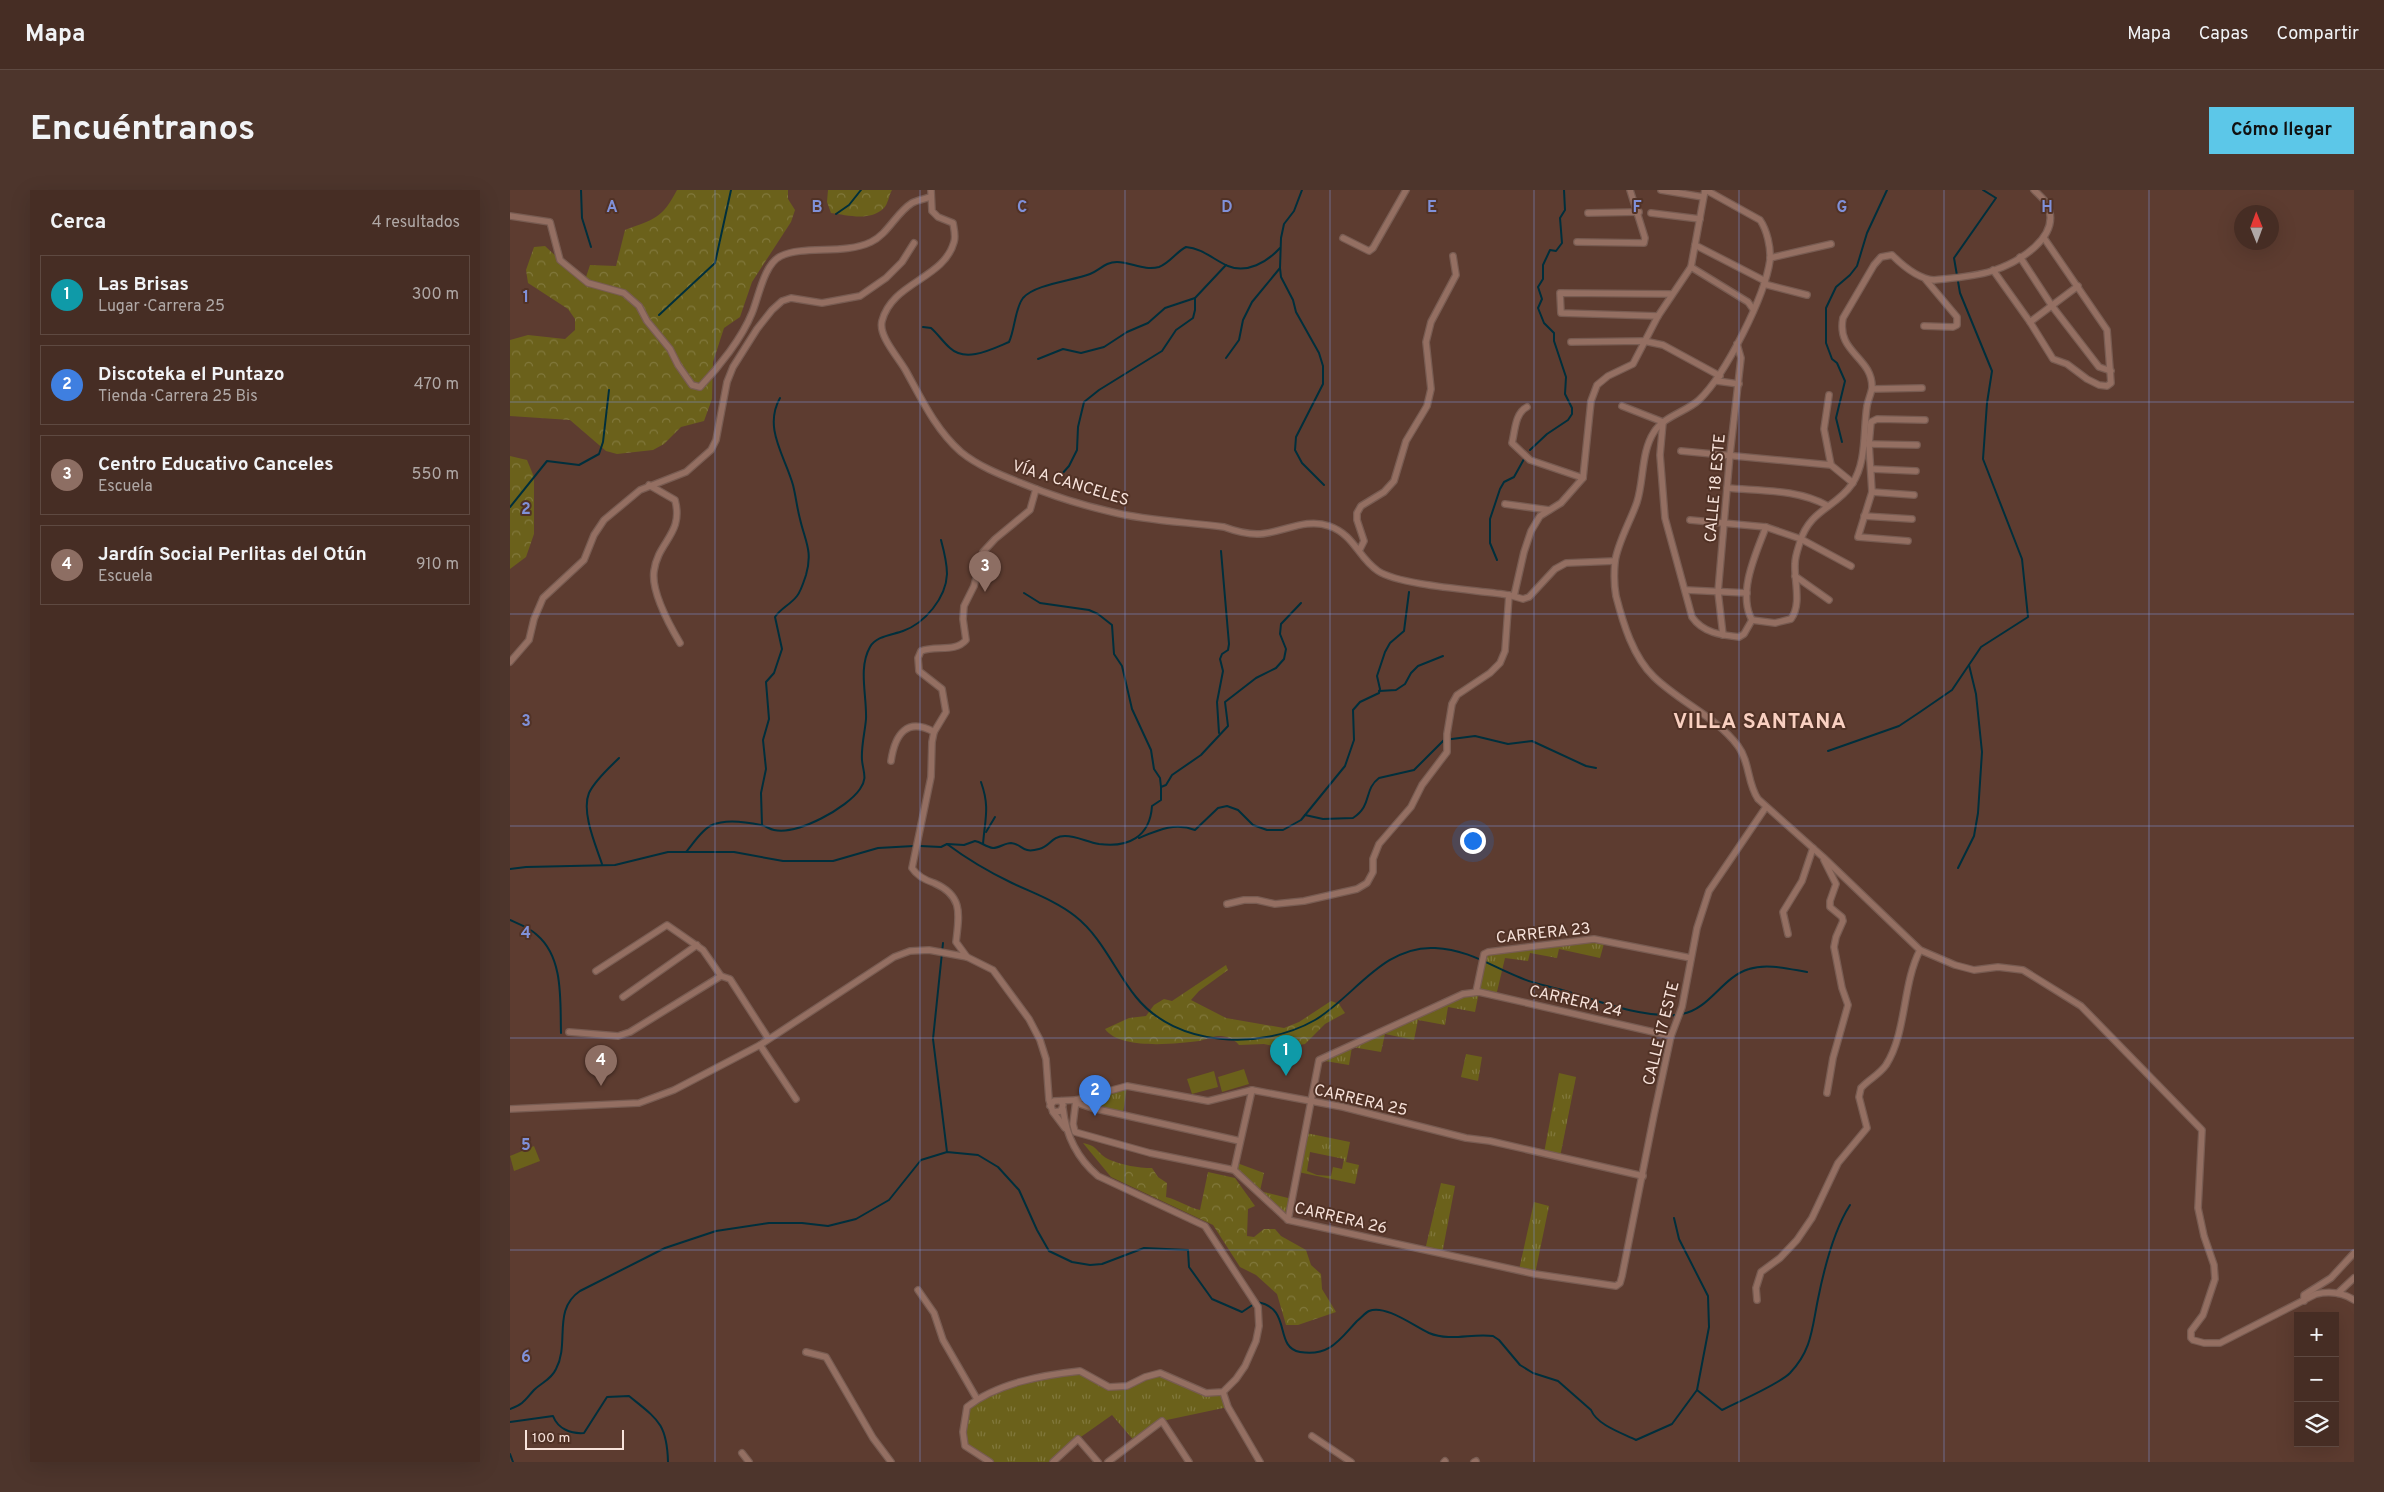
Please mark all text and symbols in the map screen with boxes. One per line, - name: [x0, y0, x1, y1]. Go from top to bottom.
- text: Mapa: [25, 20, 85, 50]
- text: Mapa: [2127, 23, 2171, 46]
- text: Capas: [2199, 23, 2248, 46]
- text: Compartir: [2276, 23, 2359, 46]
- button: Cómo llegar: [2209, 107, 2354, 154]
- text: Encuéntranos: [30, 108, 255, 152]
- text: A: [606, 198, 618, 218]
- text: B: [811, 198, 823, 218]
- text: C: [1017, 198, 1027, 218]
- text: D: [1221, 198, 1233, 218]
- text: E: [1427, 198, 1437, 218]
- text: F: [1632, 198, 1642, 218]
- text: G: [1837, 198, 1847, 218]
- text: H: [2041, 198, 2053, 218]
- north arrow: [2234, 205, 2279, 250]
- text: Cerca: [50, 209, 106, 236]
- text: 4 resultados: [372, 213, 460, 233]
- text: Las Brisas: [98, 273, 189, 297]
- text: 1: [64, 285, 70, 305]
- text: 300 m: [412, 285, 459, 305]
- text: 1: [523, 288, 529, 308]
- text: Lugar · Carrera 25: [98, 297, 225, 317]
- text: Discoteka el Puntazo: [98, 363, 285, 387]
- text: 2: [62, 375, 72, 395]
- text: 470 m: [414, 375, 459, 395]
- text: Tienda · Carrera 25 Bis: [98, 387, 258, 407]
- street label: CALLE 18 ESTE: [1701, 433, 1731, 543]
- text: Centro Educativo Canceles: [98, 453, 334, 477]
- street label: VÍA A CANCELES: [1010, 455, 1132, 511]
- text: 3: [62, 465, 72, 485]
- text: 550 m: [412, 465, 459, 485]
- text: Escuela: [98, 477, 153, 497]
- text: 2: [521, 500, 531, 520]
- text: Jardín Social Perlitas del Otún: [98, 543, 367, 567]
- pin: 3: [969, 551, 1001, 592]
- text: 4: [62, 555, 72, 575]
- text: 910 m: [416, 555, 459, 575]
- text: Escuela: [98, 567, 153, 587]
- district label: VILLA SANTANA: [1673, 709, 1847, 736]
- text: 3: [521, 712, 531, 732]
- your location: [1460, 828, 1486, 854]
- street label: CARRERA 23: [1495, 919, 1591, 949]
- text: 4: [521, 924, 531, 944]
- street label: CALLE 17 ESTE: [1639, 979, 1685, 1088]
- street label: CARRERA 24: [1527, 982, 1624, 1022]
- pin: 1: [1270, 1035, 1302, 1076]
- pin: 4: [585, 1045, 617, 1086]
- pin: 2: [1079, 1075, 1111, 1116]
- street label: CARRERA 25: [1312, 1080, 1409, 1121]
- text: 5: [521, 1136, 531, 1156]
- street label: CARRERA 26: [1292, 1199, 1389, 1239]
- map controls: [2294, 1312, 2339, 1447]
- button: +: [2294, 1312, 2339, 1357]
- text: 6: [521, 1348, 531, 1368]
- button: −: [2294, 1357, 2339, 1402]
- button: layers: [2294, 1402, 2339, 1447]
- scale bar: [525, 1427, 624, 1450]
- text: 100 m: [532, 1430, 570, 1447]

